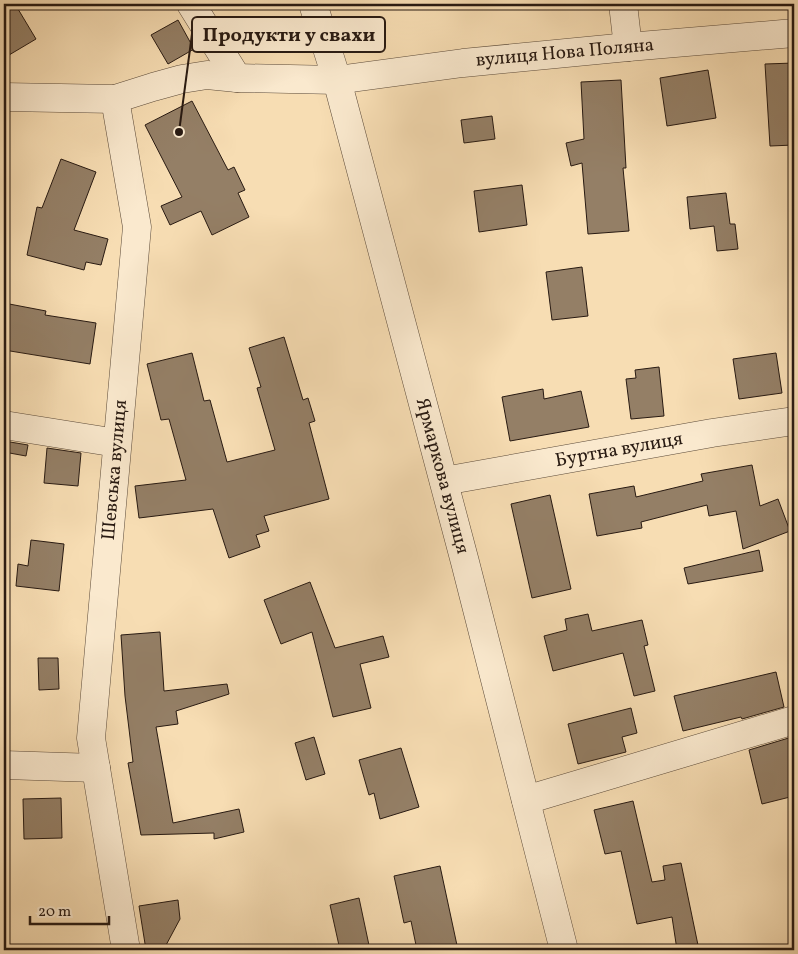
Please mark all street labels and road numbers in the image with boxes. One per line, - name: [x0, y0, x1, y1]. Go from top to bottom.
- street label: вулиця Нова Поляна: [475, 32, 655, 74]
- street label: Ярмаркова вулиця: [409, 395, 475, 557]
- street label: Шевська вулиця: [96, 398, 134, 541]
- street label: Буртна вулиця: [553, 426, 685, 474]

